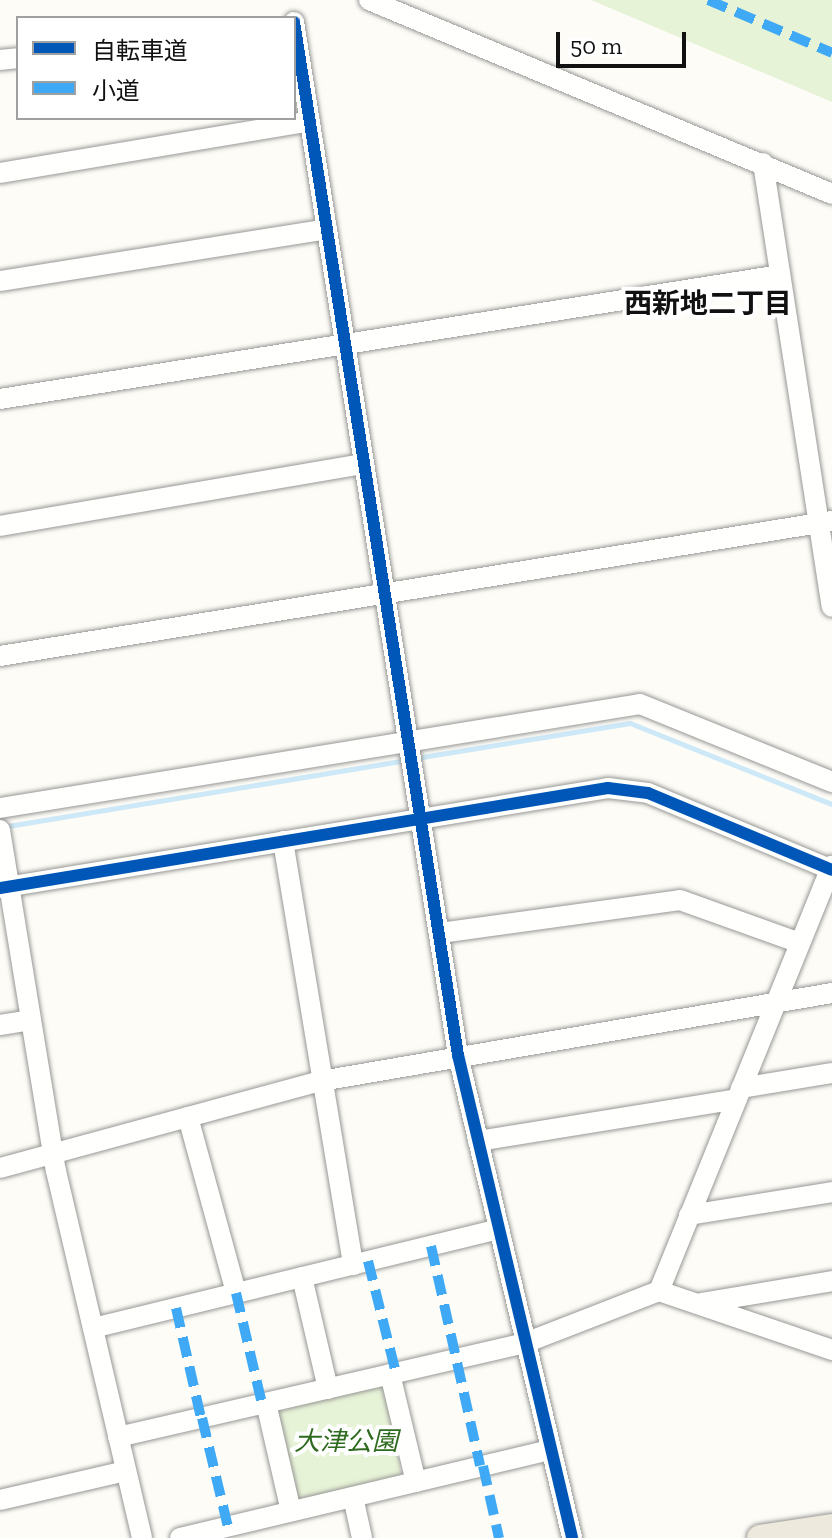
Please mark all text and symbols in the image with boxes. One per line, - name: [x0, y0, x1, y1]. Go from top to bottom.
- legend: [16, 16, 296, 120]
- scale bar: [560, 16, 690, 66]
- text: 50 m: [570, 31, 622, 60]
- text: 自転車道: [92, 36, 188, 65]
- text: 小道: [92, 76, 140, 105]
- district label: 西新地二丁目: [624, 287, 792, 321]
- park label: 大津公園: [294, 1426, 398, 1458]

